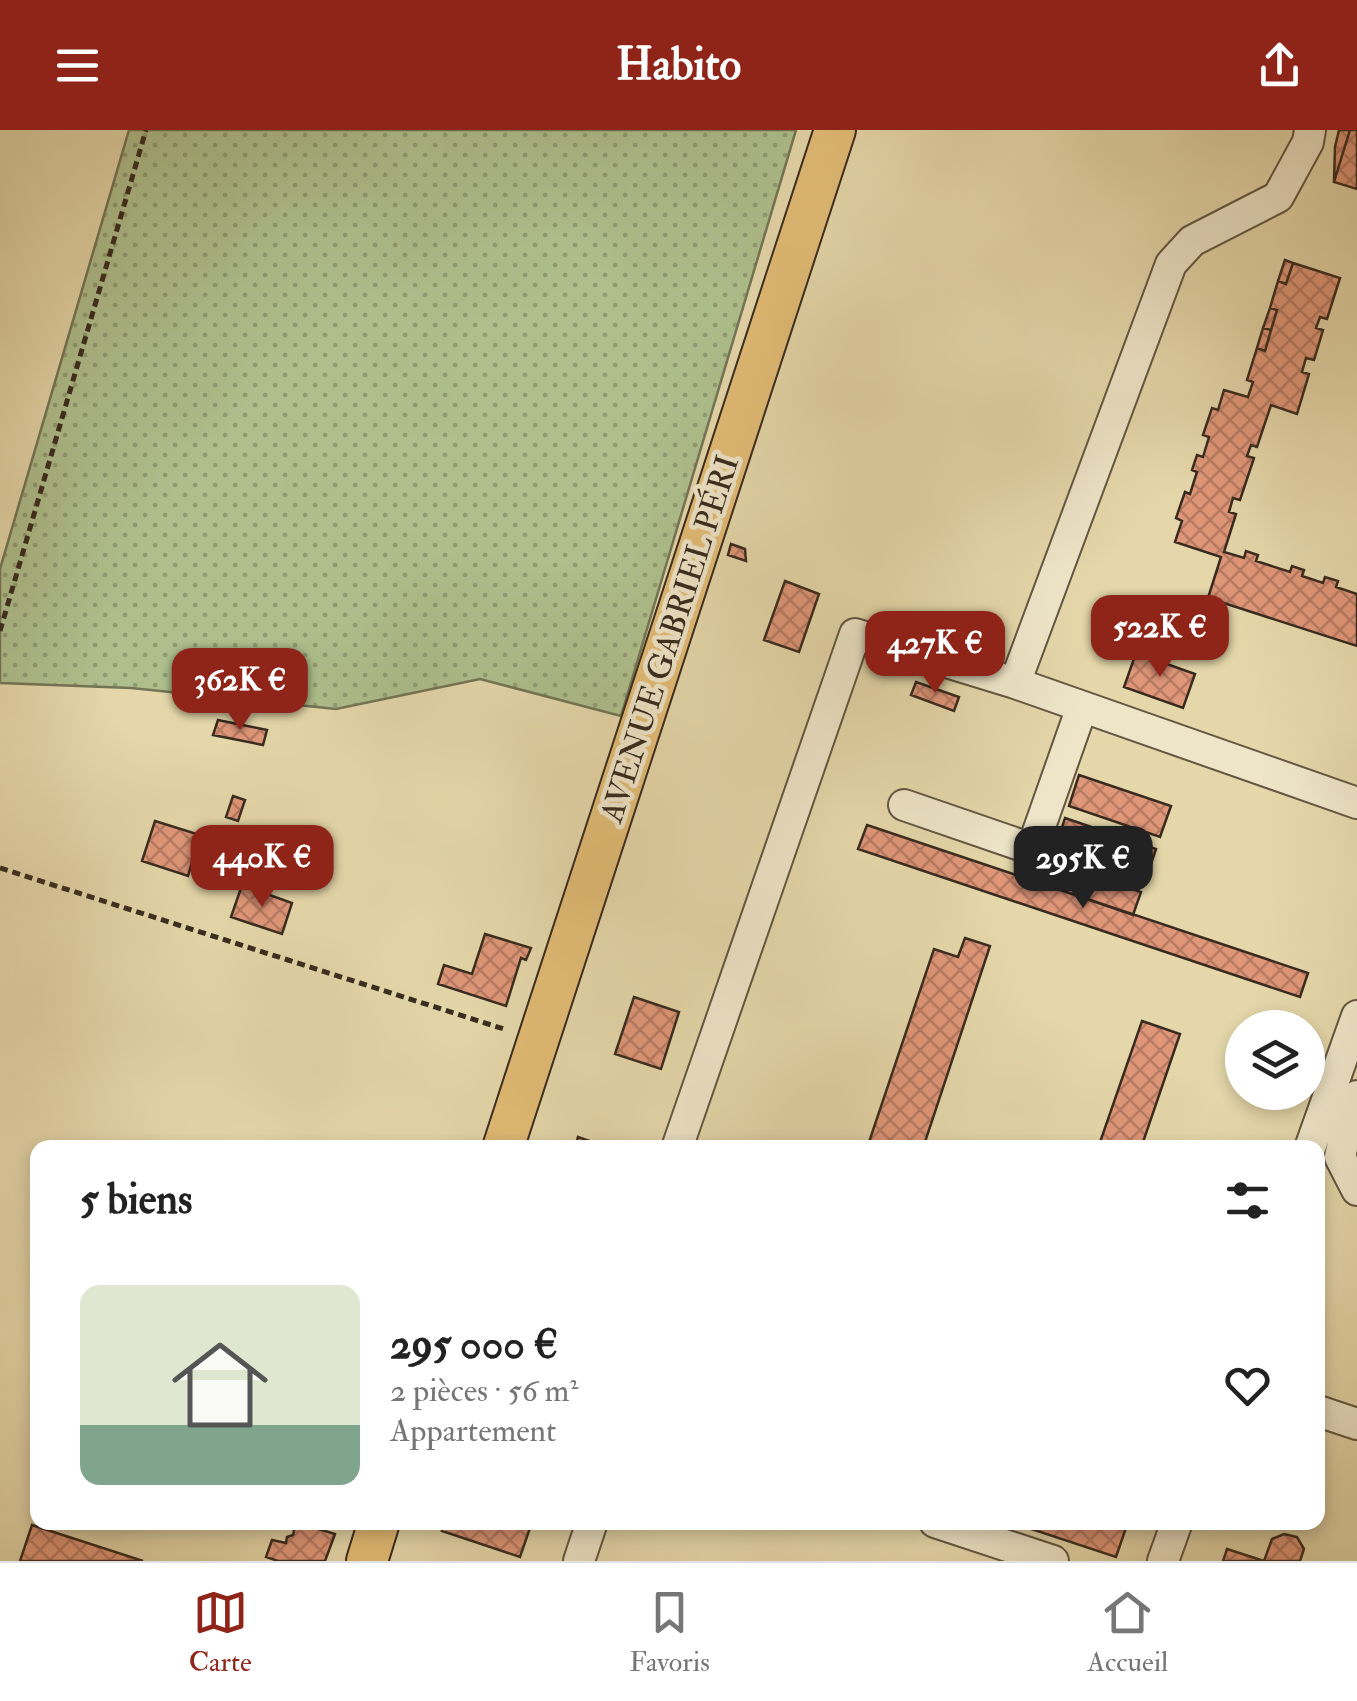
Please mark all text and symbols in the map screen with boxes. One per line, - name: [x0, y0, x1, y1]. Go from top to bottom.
- text: Habito: [616, 37, 741, 93]
- icon: menu: [50, 38, 105, 93]
- icon: share: [1252, 38, 1307, 93]
- street label: AVENUE GABRIEL PÉRI: [591, 450, 748, 829]
- pin: 522K €: [1079, 595, 1241, 680]
- text: 522K €: [1113, 607, 1207, 647]
- pin: 427K €: [854, 611, 1016, 696]
- text: 427K €: [887, 623, 983, 663]
- pin: 362K €: [159, 648, 321, 733]
- text: 362K €: [194, 660, 286, 700]
- pin: 440K €: [181, 825, 343, 910]
- pin: 295K €: [1002, 826, 1164, 911]
- text: 440K €: [213, 837, 311, 877]
- text: 295K €: [1036, 838, 1130, 878]
- map controls: [1225, 1010, 1325, 1110]
- button: layers: [1225, 1010, 1325, 1110]
- icon: filters: [1220, 1173, 1275, 1228]
- text: 5 biens: [80, 1174, 192, 1226]
- text: 295 000 €: [390, 1319, 558, 1371]
- icon: home: [160, 1325, 280, 1445]
- icon: heart: [1220, 1358, 1275, 1413]
- text: 2 pièces · 56 m²: [390, 1371, 578, 1411]
- text: Appartement: [390, 1411, 556, 1451]
- tab: Carte: [189, 1585, 252, 1680]
- tab: Favoris: [629, 1585, 710, 1680]
- tab: Accueil: [1087, 1585, 1168, 1680]

